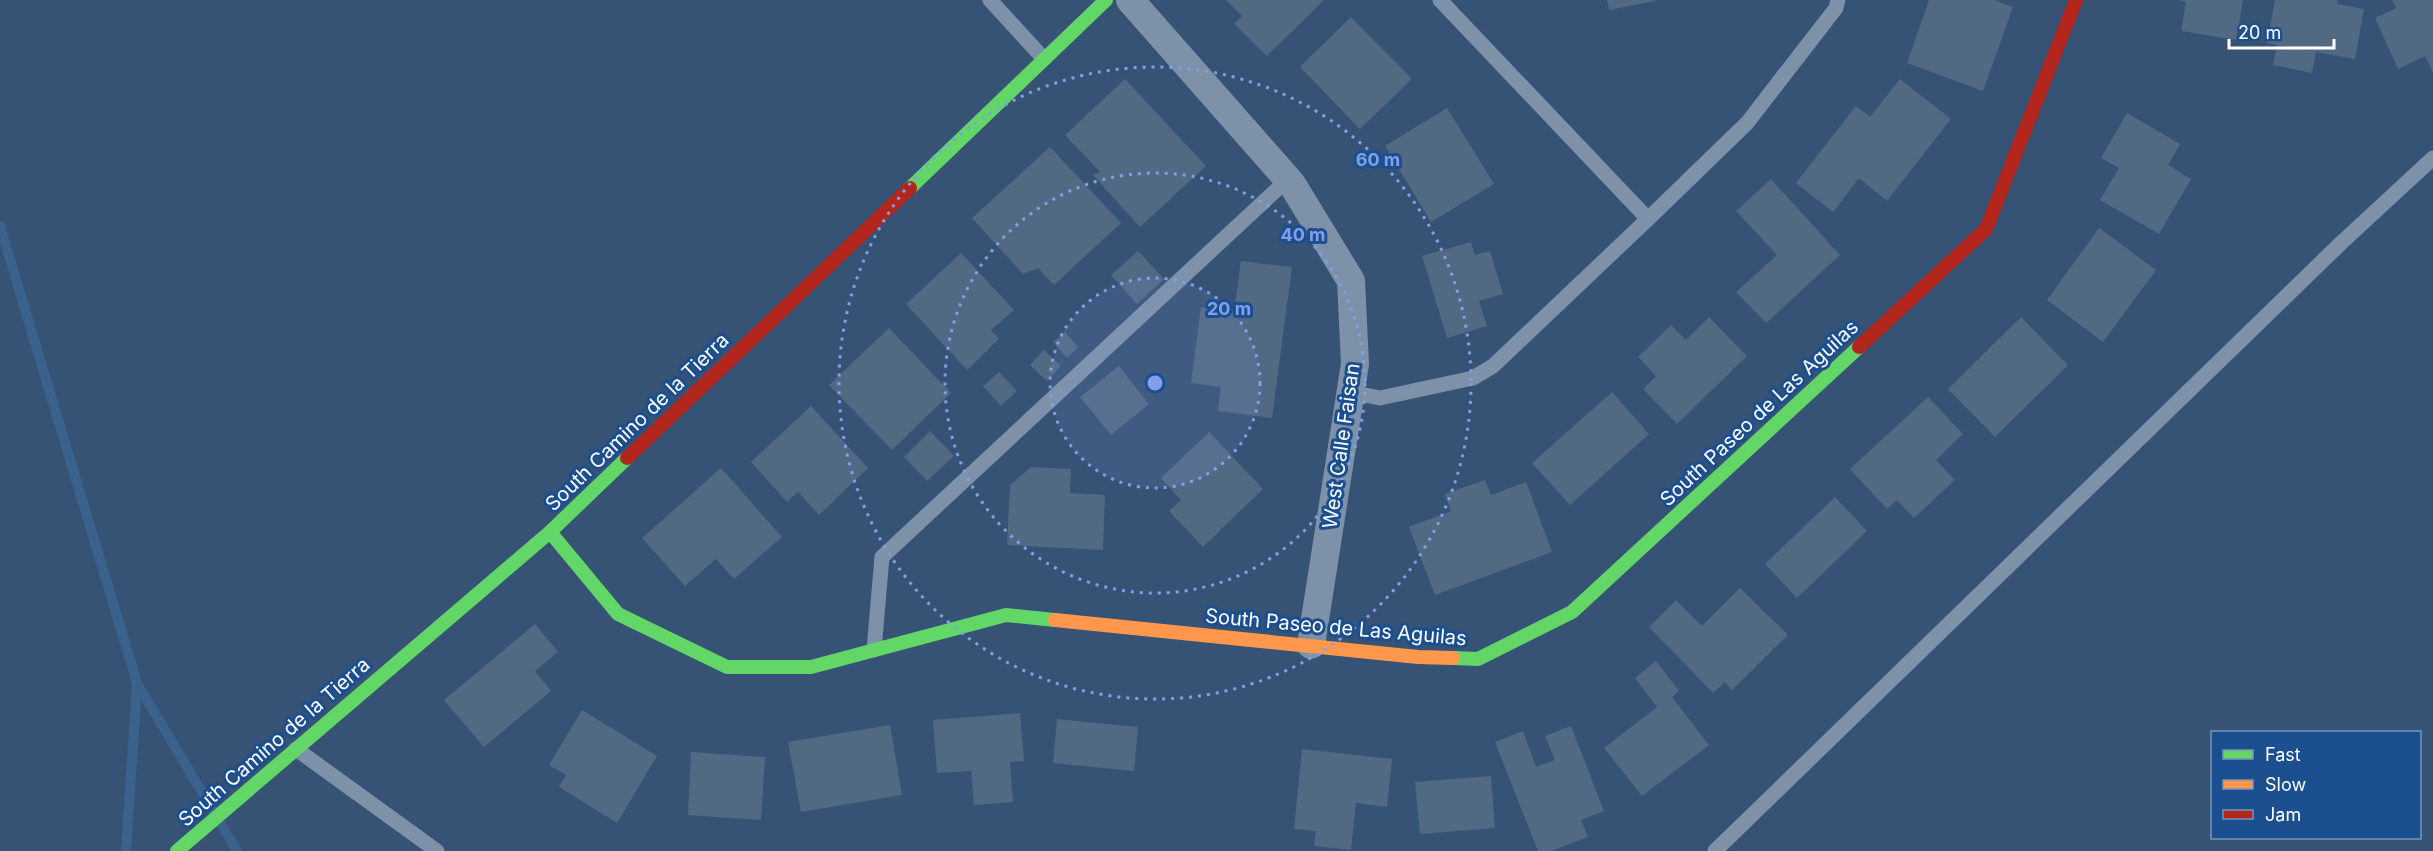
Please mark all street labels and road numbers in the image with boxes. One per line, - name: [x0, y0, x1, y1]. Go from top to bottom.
- street label: South Paseo de Las Aguilas: [1655, 315, 1863, 511]
- street label: South Camino de la Tierra: [540, 328, 734, 516]
- street label: West Calle Faisan: [1318, 362, 1364, 530]
- street label: South Paseo de Las Aguilas: [1204, 604, 1468, 650]
- street label: South Camino de la Tierra: [173, 652, 375, 832]

